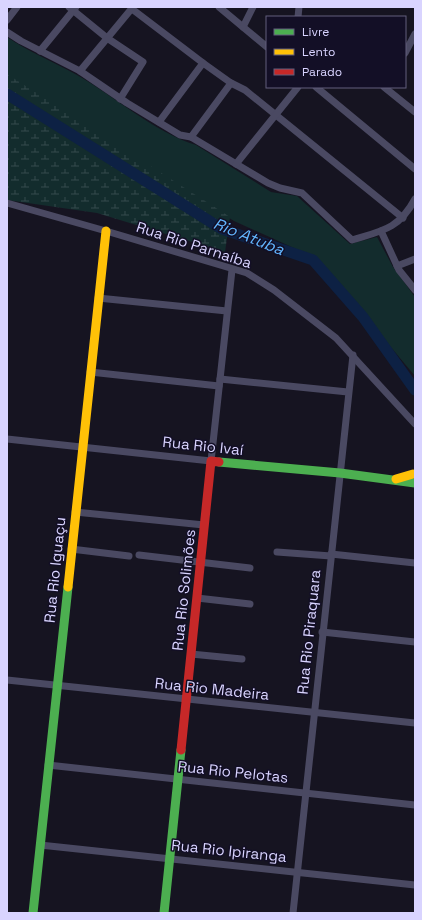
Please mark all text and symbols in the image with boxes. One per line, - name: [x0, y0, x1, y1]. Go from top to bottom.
- legend: [266, 16, 406, 88]
- text: Livre: [302, 24, 329, 40]
- text: Lento: [302, 44, 336, 60]
- text: Parado: [302, 64, 342, 80]
- water label: Rio Atuba: [210, 213, 288, 260]
- street label: Rua Rio Parnaíba: [134, 217, 255, 272]
- street label: Rua Rio Ivaí: [162, 432, 245, 459]
- street label: Rua Rio Iguaçu: [39, 516, 70, 624]
- street label: Rua Rio Solimões: [168, 528, 199, 652]
- street label: Rua Rio Piraquara: [293, 568, 325, 695]
- street label: Rua Rio Madeira: [154, 673, 271, 704]
- street label: Rua Rio Pelotas: [177, 756, 289, 787]
- street label: Rua Rio Ipiranga: [170, 835, 288, 866]

